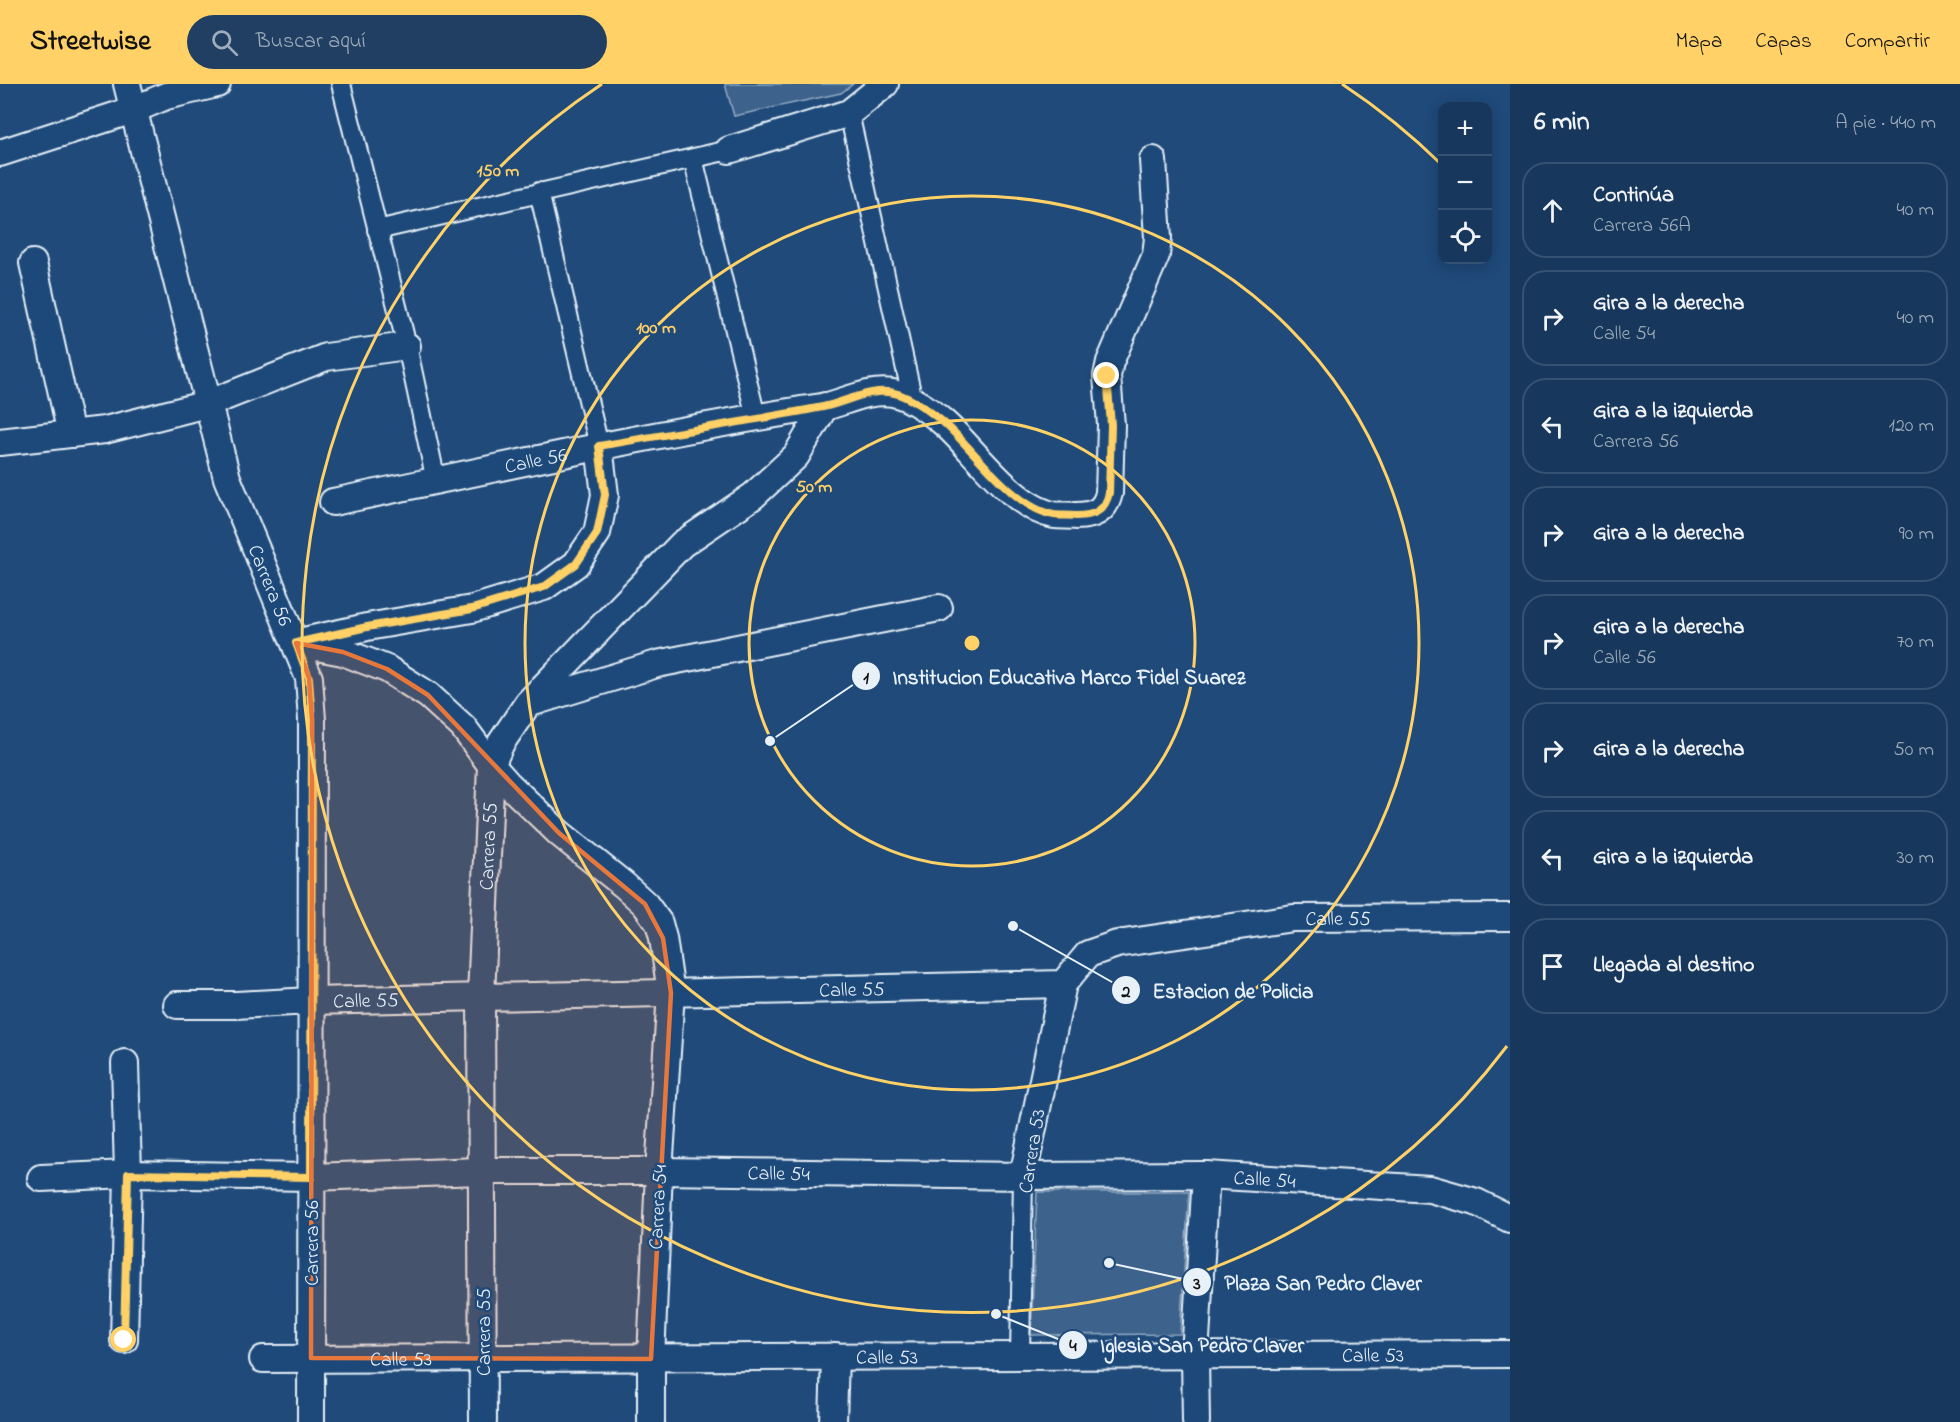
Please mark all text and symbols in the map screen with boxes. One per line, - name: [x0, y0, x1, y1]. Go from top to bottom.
- search box: [187, 15, 607, 69]
- text: Streetwise: [30, 22, 151, 63]
- icon: search: [208, 26, 241, 59]
- text: Buscar aquí: [256, 26, 366, 58]
- text: Mapa: [1675, 27, 1722, 57]
- text: Capas: [1755, 27, 1812, 57]
- text: Compartir: [1845, 27, 1930, 57]
- map controls: [1438, 102, 1492, 264]
- button: +: [1438, 102, 1492, 156]
- text: 6 min: [1534, 104, 1590, 142]
- text: A pie · 440 m: [1835, 109, 1936, 138]
- button: −: [1438, 156, 1492, 210]
- text: 150 m: [477, 159, 519, 185]
- text: Continúa: [1593, 180, 1674, 212]
- icon: ahead: [1536, 194, 1569, 227]
- text: 40 m: [1897, 196, 1934, 225]
- button: locate: [1438, 210, 1492, 264]
- text: Carrera 56A: [1593, 212, 1691, 241]
- text: Gira a la derecha: [1593, 288, 1744, 320]
- icon: right: [1536, 302, 1569, 335]
- text: 40 m: [1897, 304, 1934, 333]
- text: 100 m: [636, 316, 676, 342]
- text: Calle 54: [1593, 320, 1655, 349]
- route end: [1093, 362, 1119, 388]
- text: Gira a la izquierda: [1593, 396, 1753, 428]
- icon: left: [1536, 410, 1569, 443]
- text: 120 m: [1889, 412, 1934, 441]
- text: Carrera 56: [1593, 428, 1678, 457]
- street label: Calle 56: [502, 442, 570, 483]
- text: 50 m: [796, 475, 832, 501]
- icon: right: [1536, 518, 1569, 551]
- text: Gira a la derecha: [1593, 518, 1744, 550]
- text: 90 m: [1899, 520, 1934, 549]
- street label: Carrera 56: [239, 541, 298, 631]
- text: Gira a la derecha: [1593, 612, 1744, 644]
- icon: right: [1536, 626, 1569, 659]
- text: 70 m: [1897, 628, 1934, 657]
- centre of rings: [962, 633, 982, 653]
- text: Calle 56: [1593, 644, 1656, 673]
- callout: Institucion Educativa Marco Fidel Suarez: [851, 657, 1258, 696]
- text: Institucion Educativa Marco Fidel Suarez: [892, 664, 1247, 694]
- text: 1: [863, 666, 869, 692]
- icon: right: [1536, 734, 1569, 767]
- text: Gira a la derecha: [1593, 734, 1744, 766]
- text: 50 m: [1893, 736, 1934, 765]
- street label: Carrera 55: [474, 802, 506, 891]
- icon: left: [1536, 842, 1569, 875]
- text: Gira a la izquierda: [1593, 842, 1753, 874]
- text: 30 m: [1897, 844, 1934, 873]
- street label: Calle 55: [1305, 906, 1371, 935]
- icon: arrive: [1536, 950, 1569, 983]
- text: Llegada al destino: [1593, 950, 1754, 982]
- callout: Estacion de Policia: [1111, 971, 1326, 1010]
- street label: Calle 55: [819, 976, 885, 1007]
- text: Estacion de Policia: [1153, 978, 1313, 1008]
- text: 2: [1121, 980, 1131, 1006]
- street label: Calle 55: [333, 987, 399, 1017]
- street label: Carrera 53: [1013, 1107, 1054, 1196]
- street label: Calle 54: [747, 1160, 810, 1190]
- street label: Carrera 54: [643, 1164, 676, 1250]
- street label: Calle 54: [1233, 1165, 1296, 1198]
- street label: Carrera 56: [299, 1200, 328, 1286]
- callout: Plaza San Pedro Claver: [1182, 1263, 1434, 1302]
- text: Plaza San Pedro Claver: [1224, 1270, 1422, 1300]
- text: 3: [1192, 1272, 1201, 1298]
- street label: Carrera 55: [471, 1288, 500, 1376]
- callout: Iglesia San Pedro Claver: [1058, 1325, 1316, 1364]
- route start: [110, 1326, 136, 1352]
- text: Iglesia San Pedro Claver: [1100, 1332, 1304, 1364]
- text: 4: [1069, 1334, 1077, 1360]
- street label: Calle 53: [1342, 1342, 1404, 1372]
- street label: Calle 53: [856, 1344, 918, 1374]
- street label: Calle 53: [370, 1346, 432, 1376]

